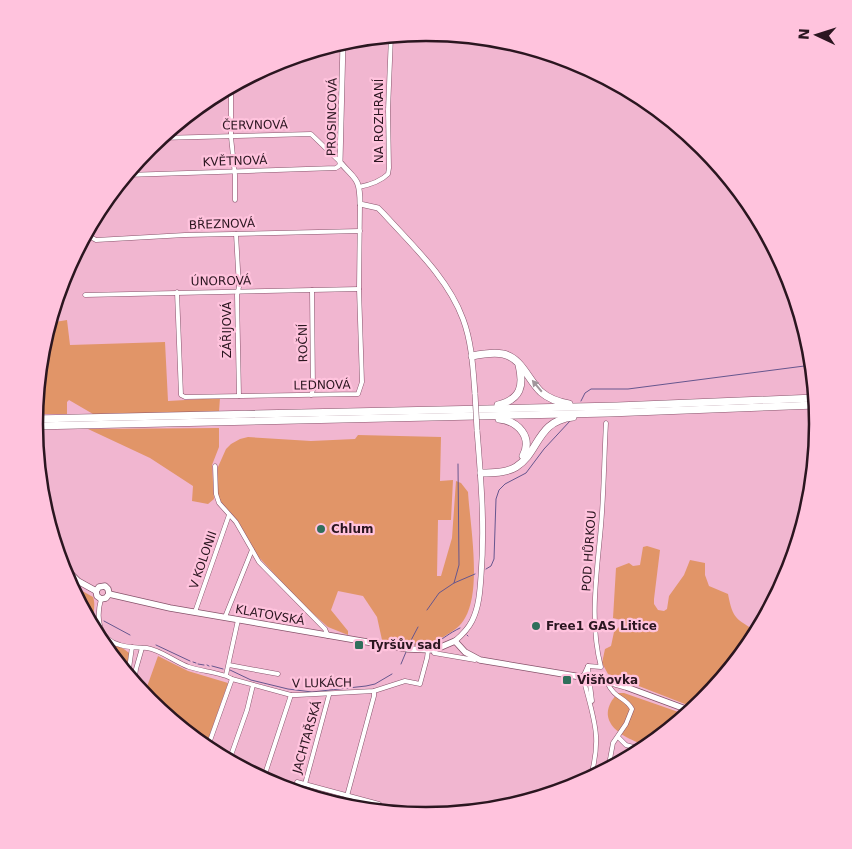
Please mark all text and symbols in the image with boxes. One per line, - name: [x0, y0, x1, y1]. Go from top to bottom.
- north arrow: [792, 10, 842, 60]
- text: N: [796, 28, 812, 40]
- street label: PROSINCOVÁ: [323, 77, 340, 156]
- street label: NA ROZHRANÍ: [371, 78, 386, 163]
- street label: ČERVNOVÁ: [222, 116, 289, 133]
- street label: KVĚTNOVÁ: [202, 152, 268, 169]
- street label: BŘEZNOVÁ: [189, 215, 256, 232]
- street label: ÚNOROVÁ: [191, 272, 252, 289]
- street label: ZÁŘIJOVÁ: [219, 301, 234, 358]
- street label: ROČNÍ: [295, 323, 310, 362]
- street label: LEDNOVÁ: [293, 376, 352, 392]
- one-way arrow: [531, 381, 543, 393]
- street label: POD HŮRKOU: [578, 510, 599, 592]
- place label: Chlum: [331, 522, 374, 536]
- marker: Chlum: [315, 523, 327, 535]
- street label: V KOLONII: [187, 529, 219, 591]
- street label: KLATOVSKÁ: [234, 601, 307, 628]
- place label: Free1 GAS Litice: [546, 619, 657, 633]
- marker: Free1 GAS Litice: [530, 620, 542, 632]
- place label: Tyršův sad: [369, 638, 441, 652]
- marker: Tyršův sad: [353, 639, 365, 651]
- place label: Višňovka: [577, 673, 638, 687]
- street label: V LUKÁCH: [292, 674, 352, 691]
- marker: Višňovka: [561, 674, 573, 686]
- street label: JACHTAŘSKÁ: [289, 698, 324, 776]

